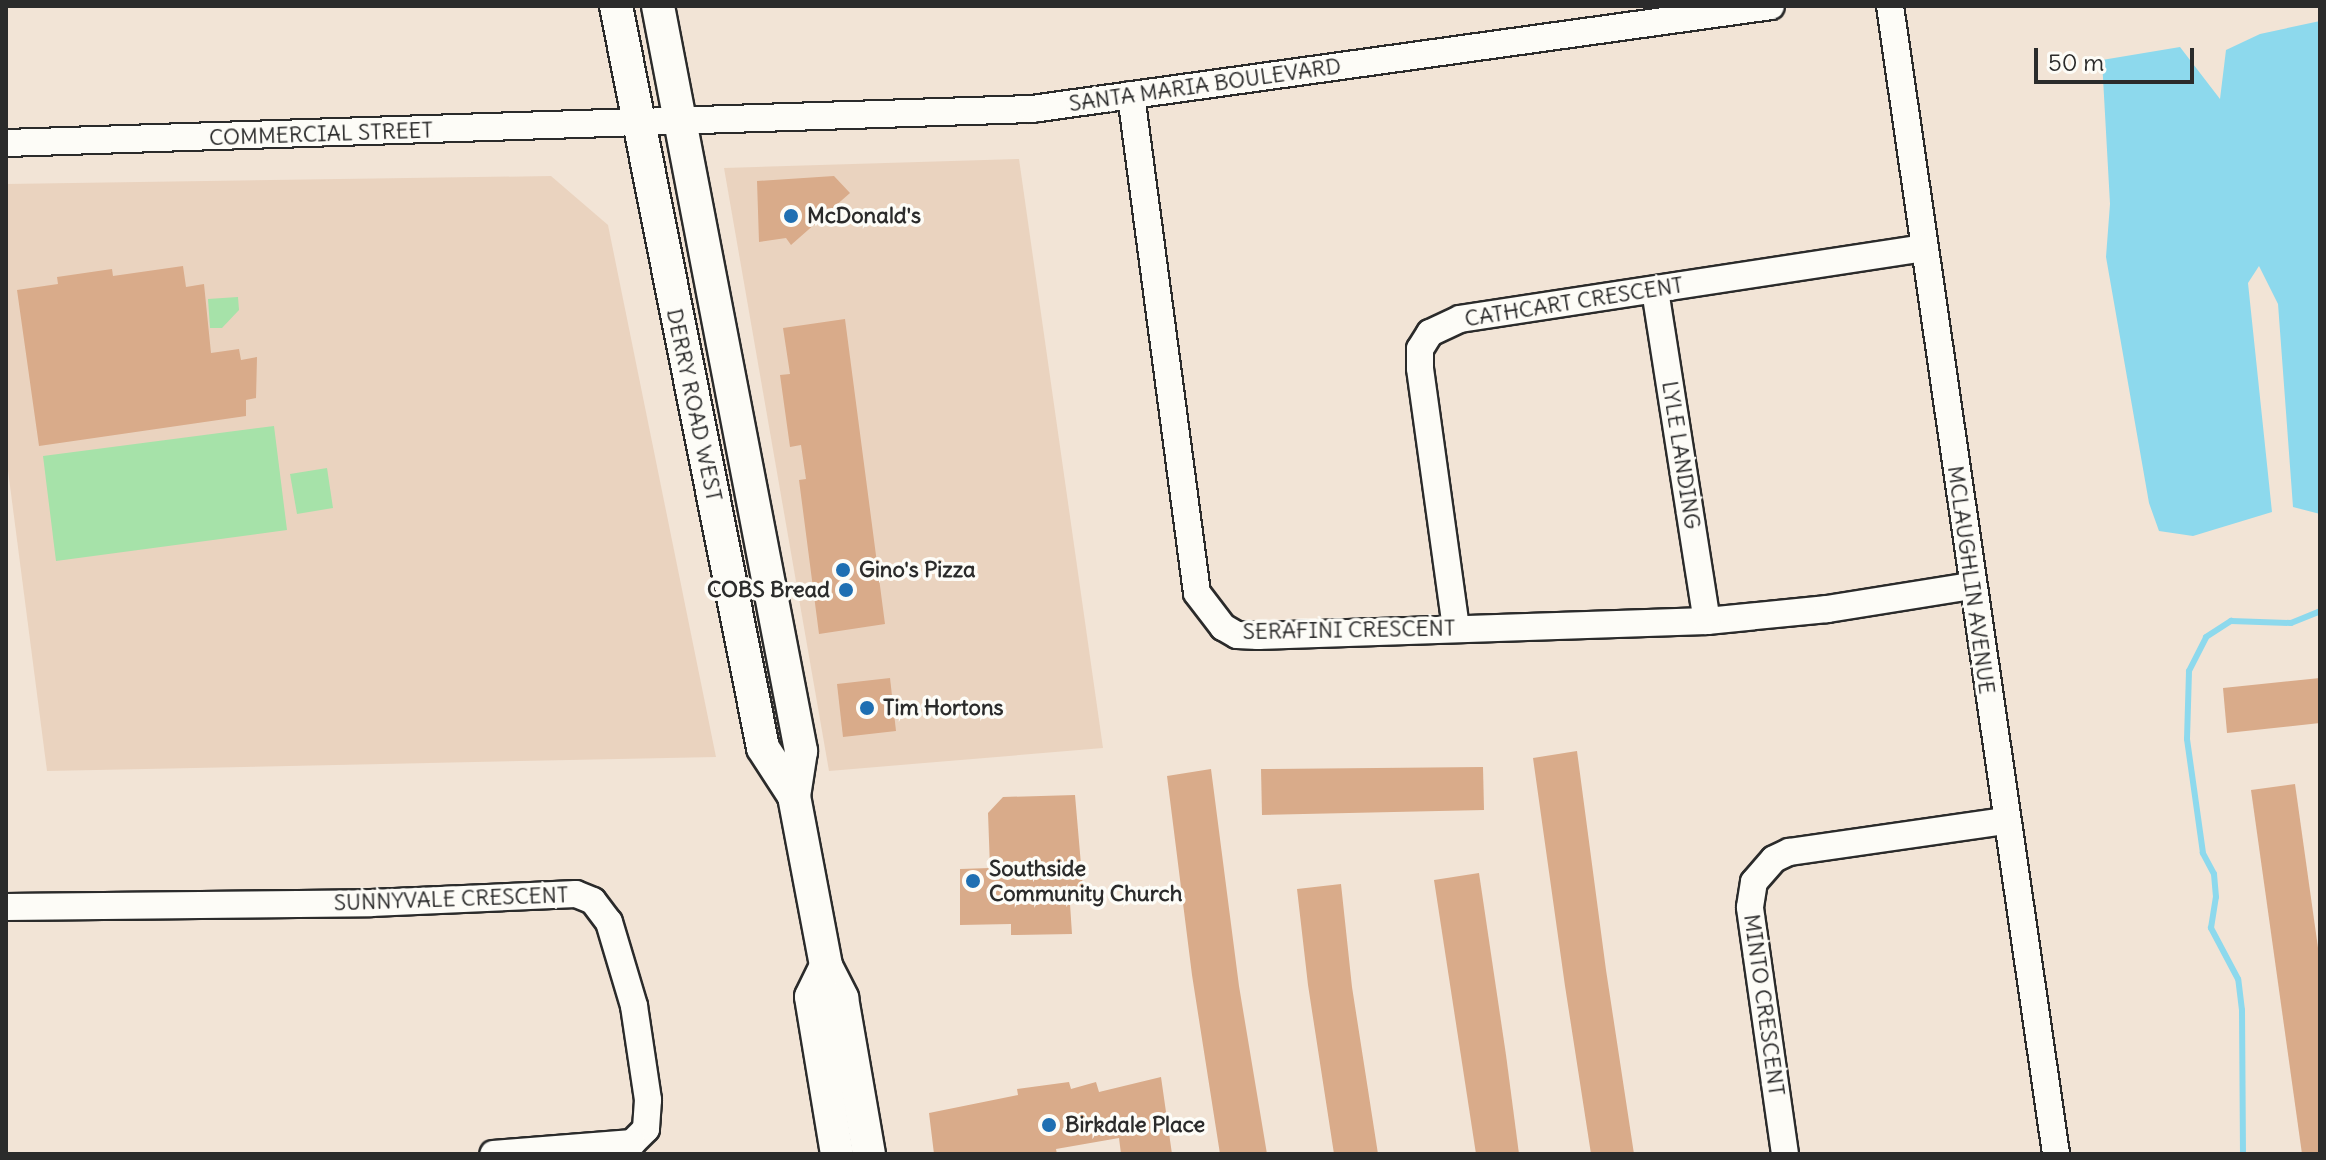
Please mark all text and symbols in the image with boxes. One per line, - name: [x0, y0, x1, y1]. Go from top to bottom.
- scale bar: [2038, 32, 2198, 82]
- text: 50 m: [2048, 47, 2104, 77]
- street label: SANTA MARIA BOULEVARD: [1067, 53, 1343, 117]
- street label: COMMERCIAL STREET: [209, 117, 433, 151]
- place label: McDonald's: [807, 203, 921, 229]
- marker: McDonald's: [782, 207, 800, 225]
- street label: CATHCART CRESCENT: [1463, 272, 1685, 332]
- street label: DERRY ROAD WEST: [661, 306, 727, 504]
- street label: LYLE LANDING: [1656, 379, 1706, 531]
- street label: MCLAUGHLIN AVENUE: [1942, 464, 2000, 696]
- place label: Gino's Pizza: [859, 557, 976, 583]
- marker: Gino's Pizza: [834, 561, 852, 579]
- place label: COBS Bread: [707, 577, 830, 603]
- marker: COBS Bread: [837, 581, 855, 599]
- street label: SERAFINI CRESCENT: [1242, 615, 1456, 645]
- place label: Tim Hortons: [883, 695, 1004, 721]
- marker: Tim Hortons: [858, 699, 876, 717]
- place label: Southside Community Church: [989, 855, 1182, 906]
- marker: Southside Community Church: [964, 872, 982, 890]
- street label: SUNNYVALE CRESCENT: [333, 882, 569, 916]
- street label: MINTO CRESCENT: [1738, 912, 1790, 1098]
- place label: Birkdale Place: [1065, 1112, 1205, 1138]
- marker: Birkdale Place: [1040, 1116, 1058, 1134]

